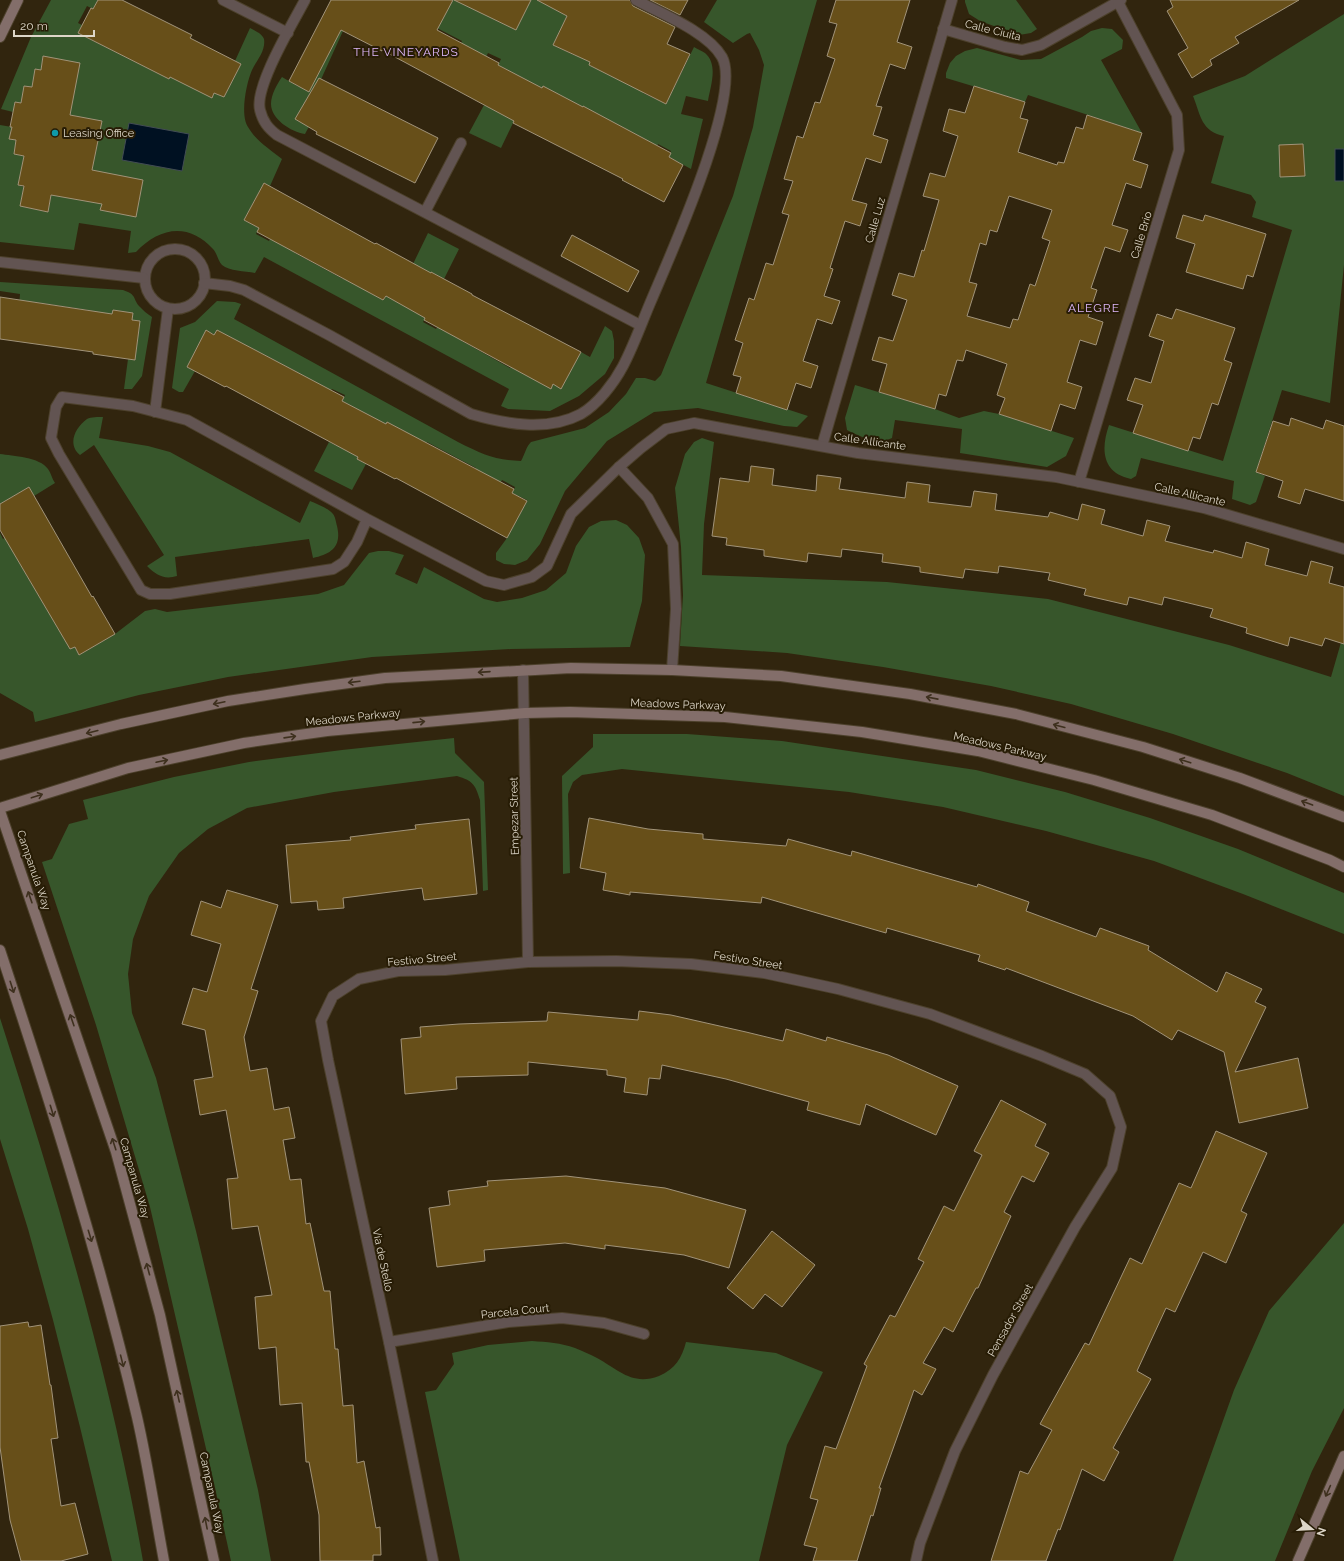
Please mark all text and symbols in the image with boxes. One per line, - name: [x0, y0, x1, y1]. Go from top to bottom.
- scale bar: [14, 12, 94, 38]
- street label: Calle Ciuita: [963, 17, 1022, 44]
- text: 20 m: [20, 19, 48, 33]
- district label: THE VINEYARDS: [353, 45, 459, 59]
- place label: Leasing Office: [63, 127, 135, 140]
- marker: Leasing Office: [50, 128, 60, 138]
- street label: Calle Luz: [863, 195, 888, 245]
- street label: Calle Brio: [1128, 209, 1155, 260]
- district label: ALEGRE: [1068, 301, 1120, 315]
- street label: Calle Allicante: [833, 430, 907, 453]
- street label: Calle Allicante: [1153, 480, 1227, 509]
- one-way arrow: [478, 669, 491, 676]
- one-way arrow: [348, 678, 361, 686]
- one-way arrow: [926, 694, 939, 702]
- street label: Meadows Parkway: [630, 696, 726, 713]
- one-way arrow: [212, 700, 225, 708]
- street label: Meadows Parkway: [305, 706, 401, 729]
- one-way arrow: [412, 719, 425, 726]
- one-way arrow: [1053, 721, 1066, 729]
- one-way arrow: [86, 728, 99, 736]
- street label: Meadows Parkway: [952, 729, 1048, 764]
- one-way arrow: [283, 733, 296, 741]
- one-way arrow: [155, 756, 168, 764]
- one-way arrow: [1178, 757, 1191, 764]
- street label: Empezar Street: [507, 776, 522, 855]
- one-way arrow: [30, 792, 43, 799]
- one-way arrow: [1302, 799, 1314, 807]
- street label: Campanula Way: [14, 829, 53, 912]
- one-way arrow: [26, 891, 34, 903]
- street label: Festivo Street: [713, 949, 784, 972]
- street label: Festivo Street: [387, 950, 458, 969]
- one-way arrow: [9, 981, 17, 993]
- one-way arrow: [68, 1013, 75, 1026]
- one-way arrow: [49, 1105, 56, 1118]
- street label: Campanula Way: [117, 1136, 152, 1220]
- one-way arrow: [110, 1138, 117, 1151]
- street label: Via de Stello: [370, 1227, 396, 1293]
- one-way arrow: [87, 1229, 94, 1242]
- one-way arrow: [144, 1263, 151, 1276]
- street label: Pensador Street: [985, 1281, 1036, 1359]
- street label: Parcela Court: [480, 1301, 550, 1322]
- one-way arrow: [119, 1355, 127, 1368]
- one-way arrow: [174, 1390, 182, 1403]
- street label: Campanula Way: [196, 1451, 227, 1535]
- one-way arrow: [1324, 1485, 1331, 1497]
- north arrow: [1292, 1509, 1332, 1549]
- one-way arrow: [202, 1517, 210, 1530]
- text: N: [1314, 1526, 1329, 1538]

